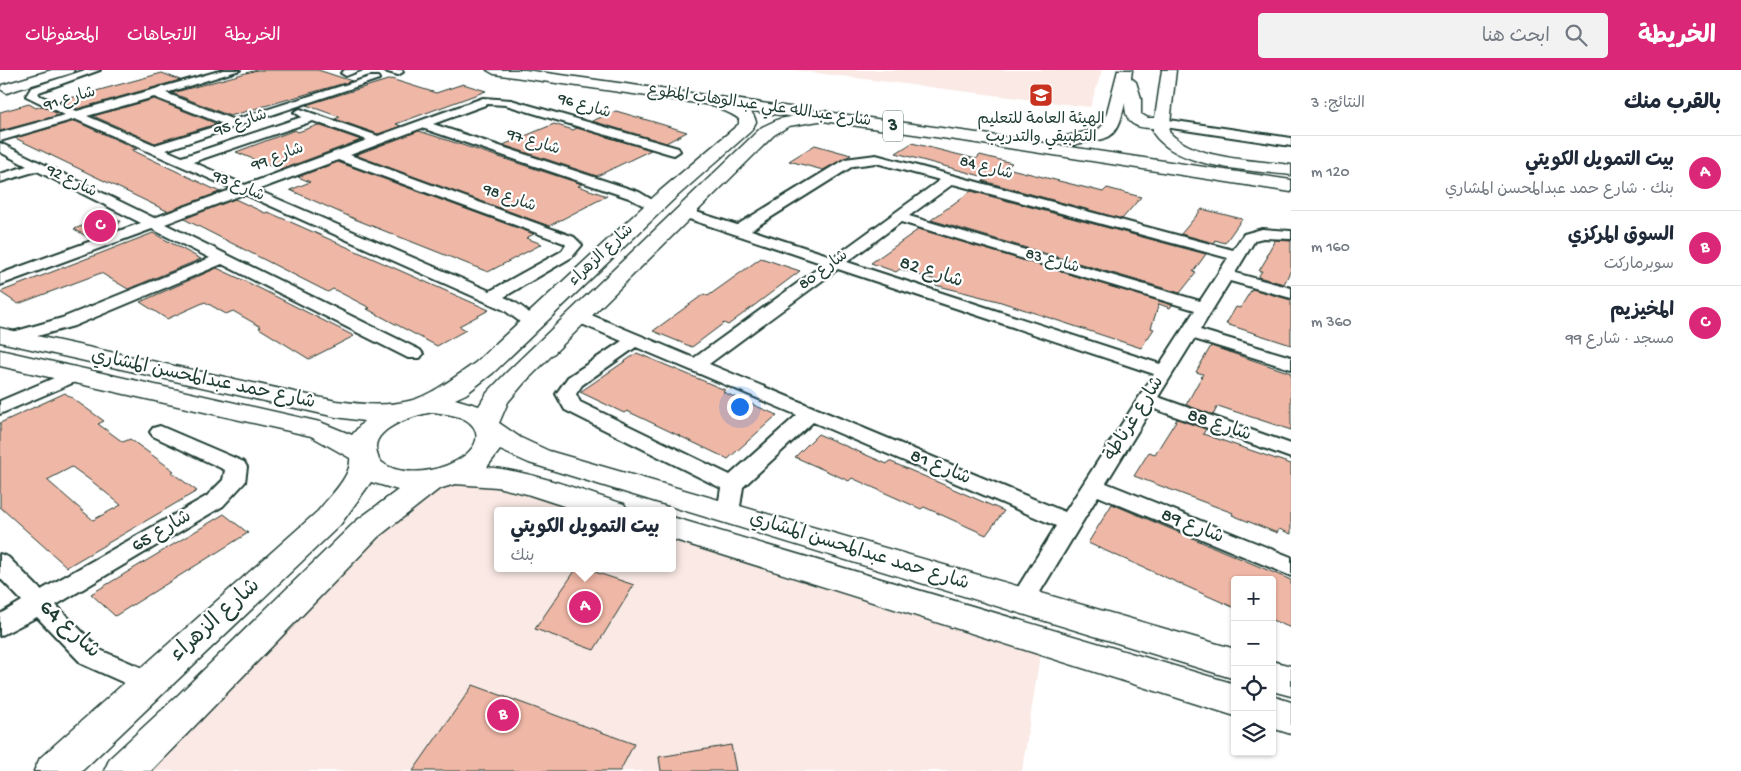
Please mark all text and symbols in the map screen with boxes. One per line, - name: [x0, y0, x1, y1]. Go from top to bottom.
- search box: [1258, 13, 1608, 58]
- icon: search: [1562, 21, 1590, 49]
- text: الخريطة: [1638, 23, 1716, 52]
- text: المحفوظات: [25, 26, 99, 47]
- text: الاتجاهات: [127, 26, 197, 47]
- text: الخريطة: [225, 26, 281, 47]
- text: ابحث هنا: [1482, 26, 1550, 49]
- street label: شارع عبدالله علي عبدالوهاب المطوع: [646, 82, 872, 134]
- school or university icon: الهيئة العامة للتعليم التطبيقي والتدريب: [1028, 82, 1054, 108]
- street label: شارع 91: [41, 84, 98, 117]
- street label: شارع 96: [554, 90, 613, 124]
- text: بالقرب منك: [1624, 92, 1721, 117]
- text: النتائج: 3: [1311, 95, 1365, 114]
- street label: شارع 95: [211, 106, 270, 142]
- road number: 3: [883, 110, 903, 142]
- place label: الهيئة العامة للتعليم التطبيقي والتدريب: [977, 110, 1105, 150]
- street label: شارع 97: [503, 125, 562, 160]
- street label: شارع 99: [248, 140, 307, 177]
- text: بيت التمويل الكويتي: [1525, 150, 1674, 173]
- street label: شارع 84: [957, 153, 1015, 185]
- street label: شارع 92: [42, 161, 99, 203]
- text: 120 m: [1311, 164, 1350, 183]
- text: A: [1700, 164, 1710, 183]
- street label: شارع 93: [208, 167, 267, 207]
- street label: شارع 98: [479, 180, 538, 217]
- text: بنك · شارع حمد عبدالمحسن المشاري: [1445, 181, 1674, 200]
- pin: C: [84, 207, 116, 245]
- street label: شارع الزهراء: [566, 221, 638, 291]
- text: السوق المركزي: [1568, 225, 1674, 248]
- text: 160 m: [1311, 239, 1350, 258]
- text: B: [1701, 239, 1709, 258]
- street label: شارع 83: [1023, 245, 1081, 279]
- street label: شارع 80: [796, 247, 852, 295]
- street label: شارع 82: [896, 252, 966, 294]
- text: سوبرماركت: [1604, 256, 1674, 275]
- text: المخيزيم: [1610, 300, 1674, 323]
- text: 360 m: [1311, 314, 1352, 333]
- text: C: [1701, 314, 1709, 333]
- text: مسجد · شارع 99: [1566, 331, 1674, 350]
- street label: شارع حمد عبدالمحسن المشاري: [89, 345, 317, 415]
- street label: شارع غرناطة: [1100, 372, 1170, 466]
- your location: [727, 394, 753, 420]
- street label: شارع 88: [1184, 404, 1254, 448]
- street label: شارع 81: [906, 445, 974, 491]
- street label: شارع 89: [1157, 504, 1227, 550]
- street label: شارع 65: [128, 506, 196, 558]
- popup: [494, 507, 676, 572]
- street label: شارع حمد عبدالمحسن المشاري: [746, 508, 972, 596]
- text: بيت التمويل الكويتي: [511, 517, 659, 540]
- text: بنك: [511, 548, 534, 567]
- street label: شارع الزهراء: [166, 574, 266, 668]
- map controls: [1231, 576, 1276, 756]
- button: +: [1231, 576, 1276, 621]
- pin: A: [569, 588, 601, 626]
- street label: شارع 64: [33, 595, 105, 665]
- button: −: [1231, 621, 1276, 666]
- button: locate: [1231, 666, 1276, 711]
- pin: B: [487, 696, 519, 734]
- button: layers: [1231, 711, 1276, 756]

